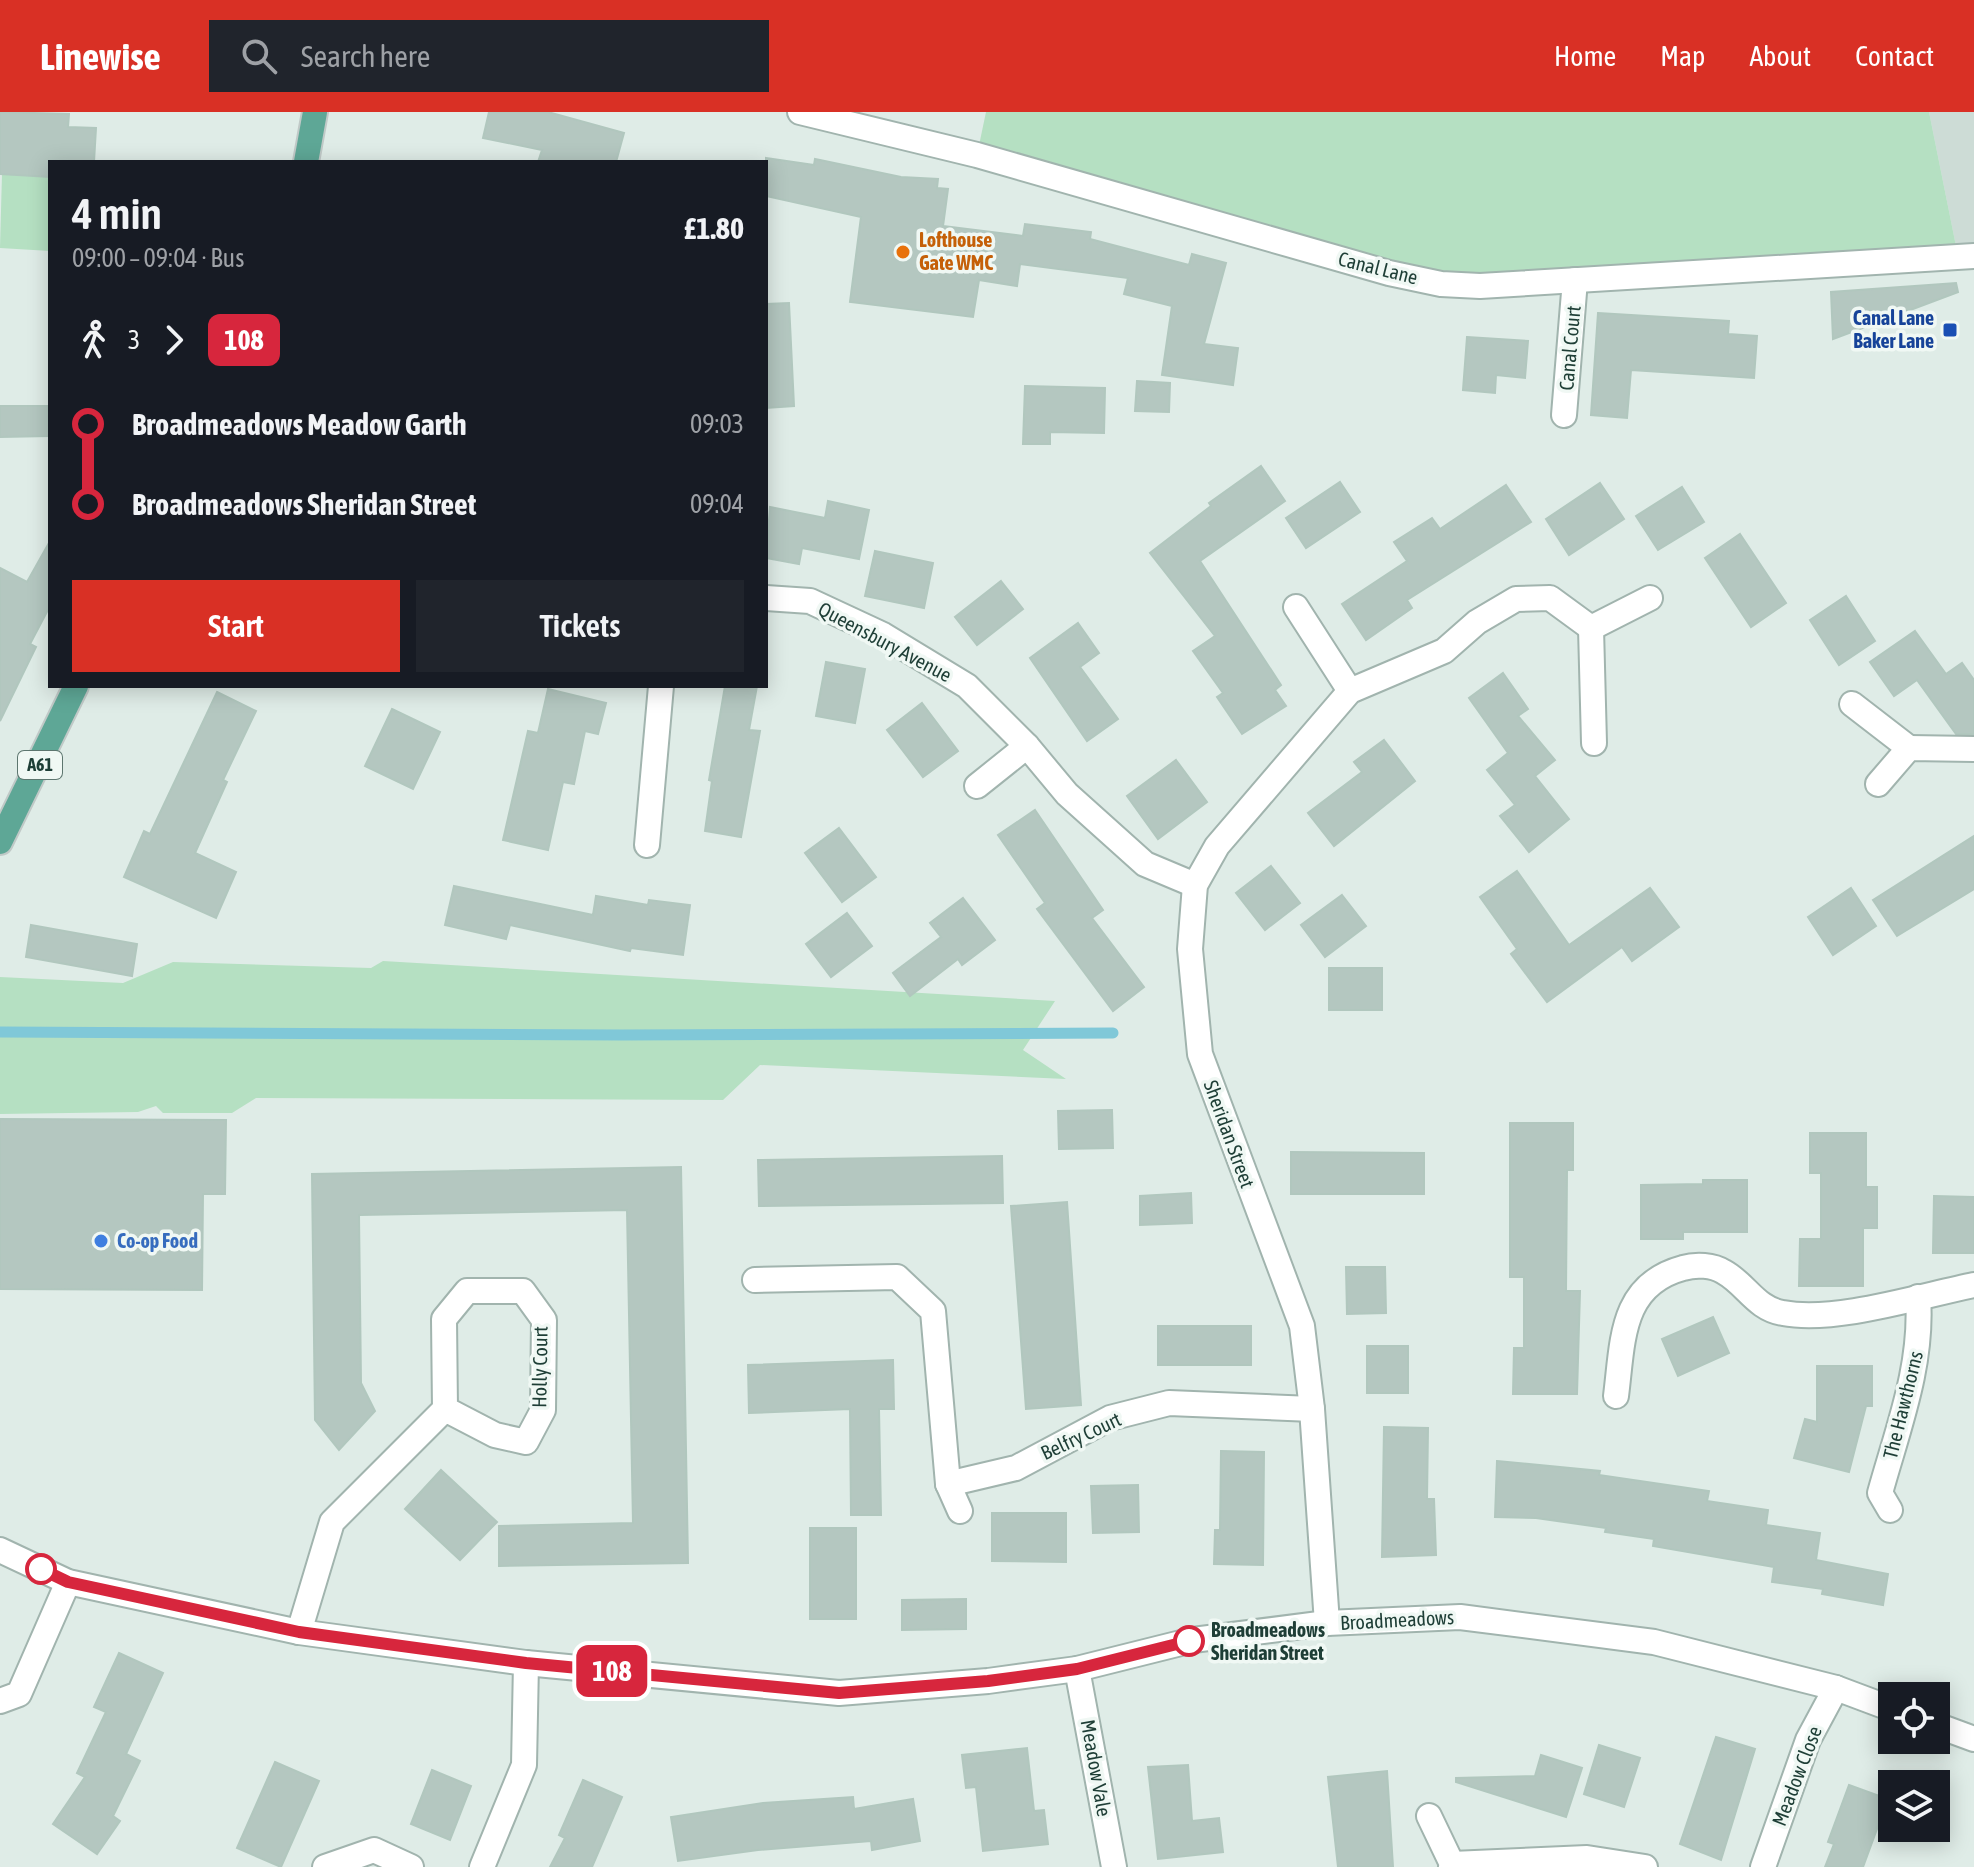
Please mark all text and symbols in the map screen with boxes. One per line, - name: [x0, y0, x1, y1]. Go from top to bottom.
- search box: [209, 20, 769, 92]
- icon: search: [237, 34, 281, 78]
- text: Linewise: [40, 35, 161, 78]
- text: Search here: [301, 39, 430, 73]
- text: Home: [1554, 40, 1616, 72]
- text: Map: [1660, 40, 1705, 72]
- text: About: [1749, 40, 1811, 72]
- text: Contact: [1855, 40, 1934, 72]
- text: 4 min: [72, 188, 162, 238]
- text: £1.80: [684, 211, 744, 245]
- place label: Lofthouse Gate WMC: [919, 228, 993, 274]
- text: 09:00 – 09:04 · Bus: [72, 243, 244, 273]
- marker: Lofthouse Gate WMC: [894, 243, 912, 261]
- street label: Canal Lane: [1336, 247, 1420, 288]
- street label: Canal Court: [1554, 304, 1585, 391]
- place label: Canal Lane Baker Lane: [1853, 306, 1934, 352]
- icon: walk: [72, 318, 116, 362]
- icon: forward: [152, 318, 196, 362]
- marker: Canal Lane Baker Lane: [1941, 321, 1959, 339]
- text: 108: [224, 324, 264, 356]
- text: 3: [128, 325, 140, 355]
- text: Broadmeadows Meadow Garth: [132, 407, 466, 441]
- text: 09:03: [690, 409, 744, 439]
- text: Broadmeadows Sheridan Street: [132, 487, 476, 521]
- text: 09:04: [690, 489, 744, 519]
- button: Start: [72, 580, 400, 672]
- button: Tickets: [416, 580, 744, 672]
- street label: Queensbury Avenue: [815, 597, 956, 686]
- road number: A61: [18, 751, 62, 779]
- street label: Sheridan Street: [1199, 1077, 1260, 1191]
- place label: Co-op Food: [117, 1229, 198, 1252]
- marker: Co-op Food: [92, 1232, 110, 1250]
- street label: Holly Court: [527, 1326, 552, 1408]
- street label: The Hawthorns: [1878, 1349, 1927, 1461]
- street label: Belfry Court: [1037, 1407, 1125, 1464]
- unlabelled marker: [26, 1554, 56, 1584]
- street label: Broadmeadows: [1339, 1605, 1455, 1634]
- place label: Broadmeadows Sheridan Street: [1211, 1618, 1325, 1664]
- marker: Broadmeadows Sheridan Street: [1174, 1626, 1204, 1656]
- line badge: 108: [566, 1645, 658, 1697]
- text: 108: [592, 1655, 632, 1687]
- map controls: [1878, 1682, 1950, 1842]
- button: locate: [1878, 1682, 1950, 1754]
- street label: Meadow Vale: [1077, 1718, 1116, 1818]
- street label: Meadow Close: [1767, 1723, 1826, 1829]
- button: layers: [1878, 1770, 1950, 1842]

